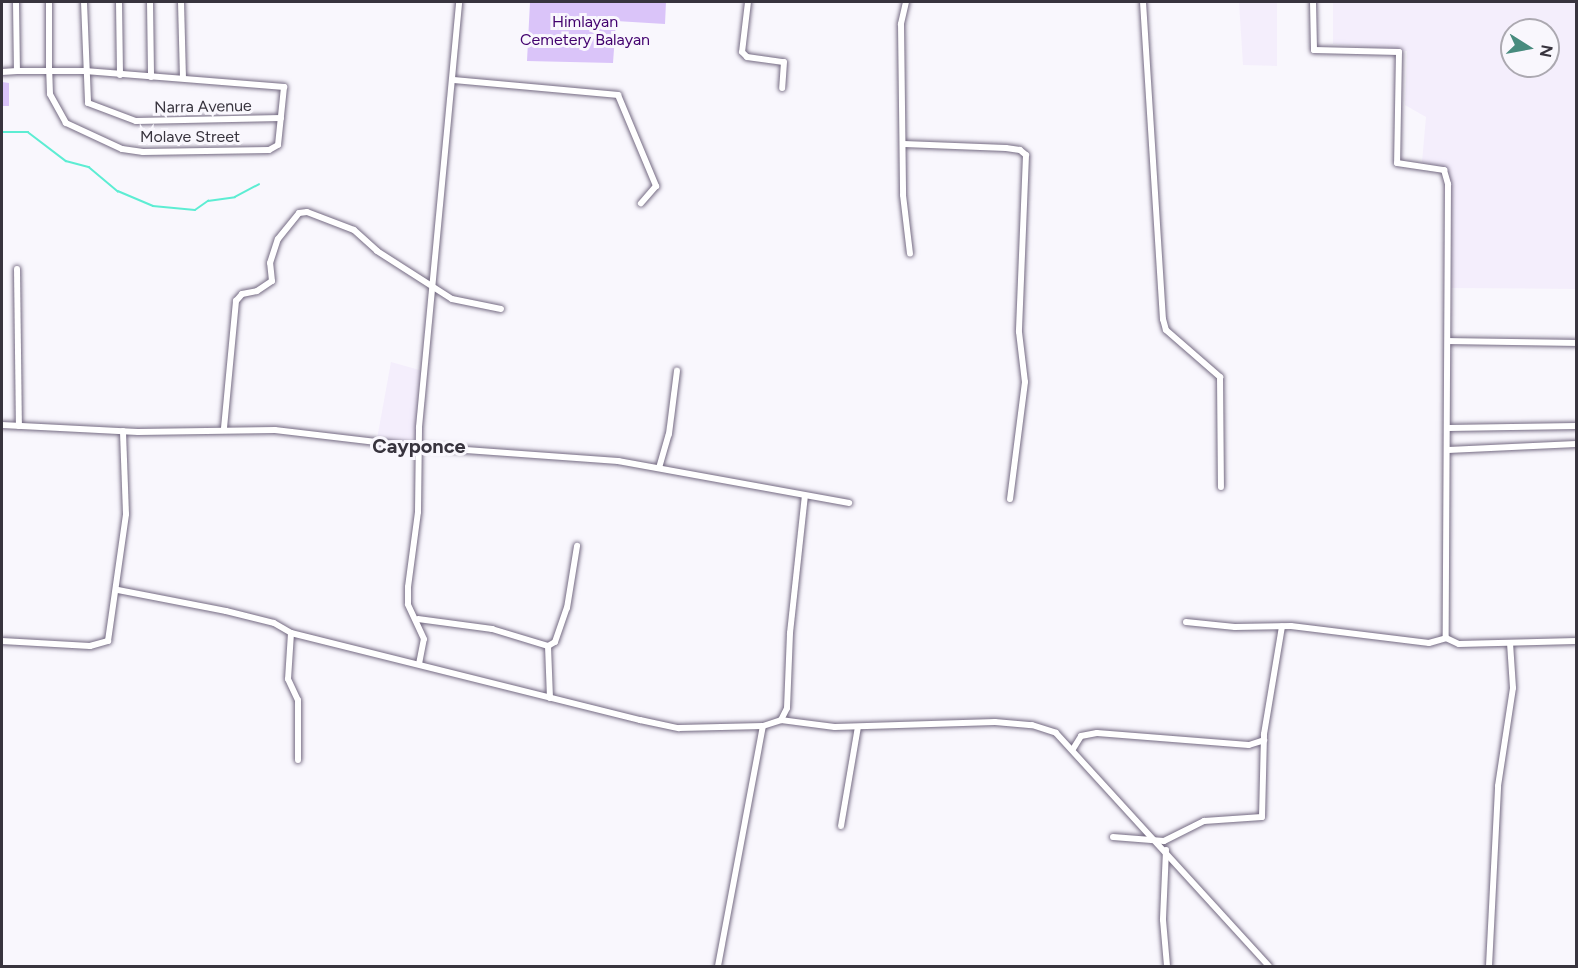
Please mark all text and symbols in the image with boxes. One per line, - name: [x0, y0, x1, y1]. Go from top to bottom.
- park label: Himlayan Cemetery Balayan: [520, 12, 650, 50]
- north arrow: [1500, 18, 1560, 78]
- text: N: [1536, 43, 1557, 59]
- street label: Narra Avenue: [154, 97, 252, 117]
- street label: Molave Street: [140, 127, 240, 147]
- district label: Cayponce: [372, 434, 466, 458]

